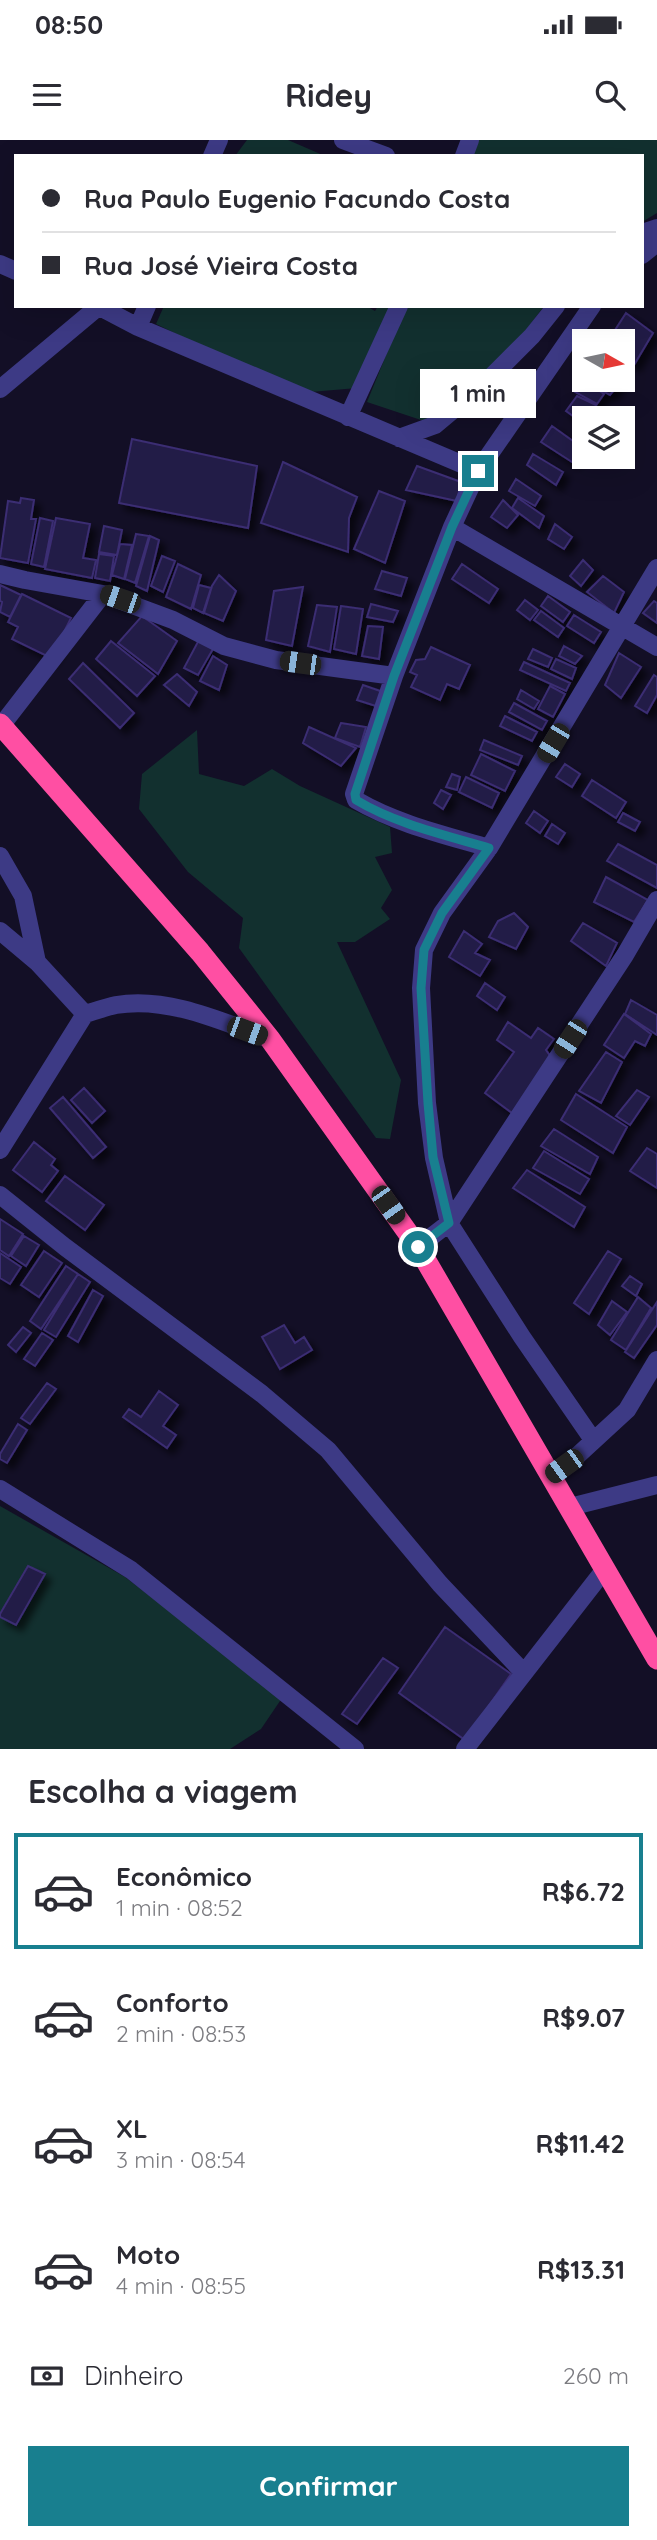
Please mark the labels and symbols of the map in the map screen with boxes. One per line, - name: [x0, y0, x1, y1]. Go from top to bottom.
- north arrow: [572, 329, 635, 392]
- callout: 1 min: [420, 370, 536, 418]
- route end: [462, 455, 494, 487]
- car: [97, 582, 144, 616]
- car: [278, 650, 323, 676]
- car: [534, 720, 573, 766]
- car: [224, 1014, 271, 1048]
- car: [550, 1016, 591, 1062]
- car: [368, 1182, 409, 1228]
- route start: [402, 1231, 434, 1263]
- car: [541, 1445, 588, 1487]

